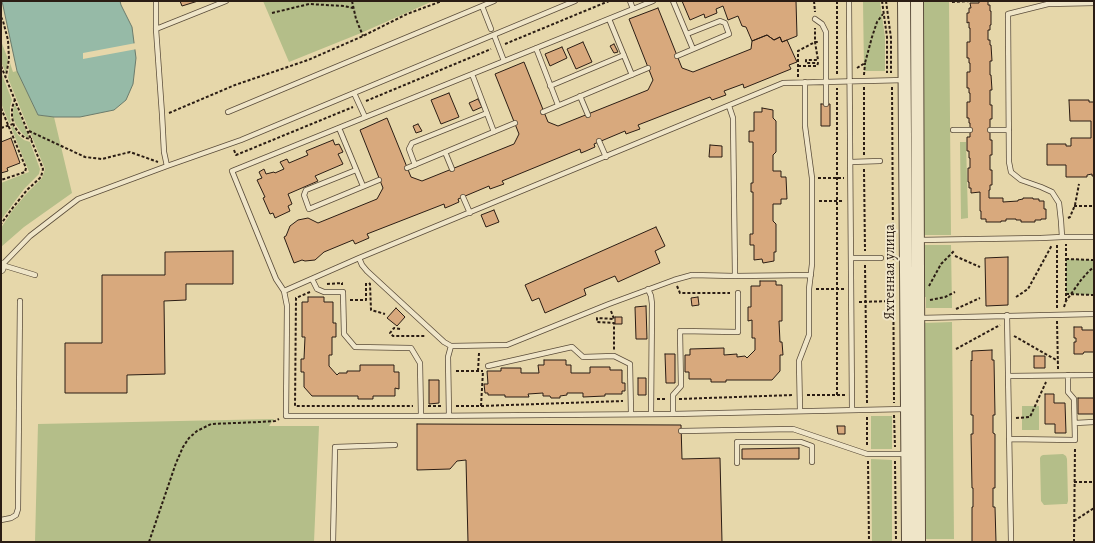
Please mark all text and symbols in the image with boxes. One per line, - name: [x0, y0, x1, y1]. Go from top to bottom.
- street label: Яхтенная улица: [883, 224, 899, 320]

